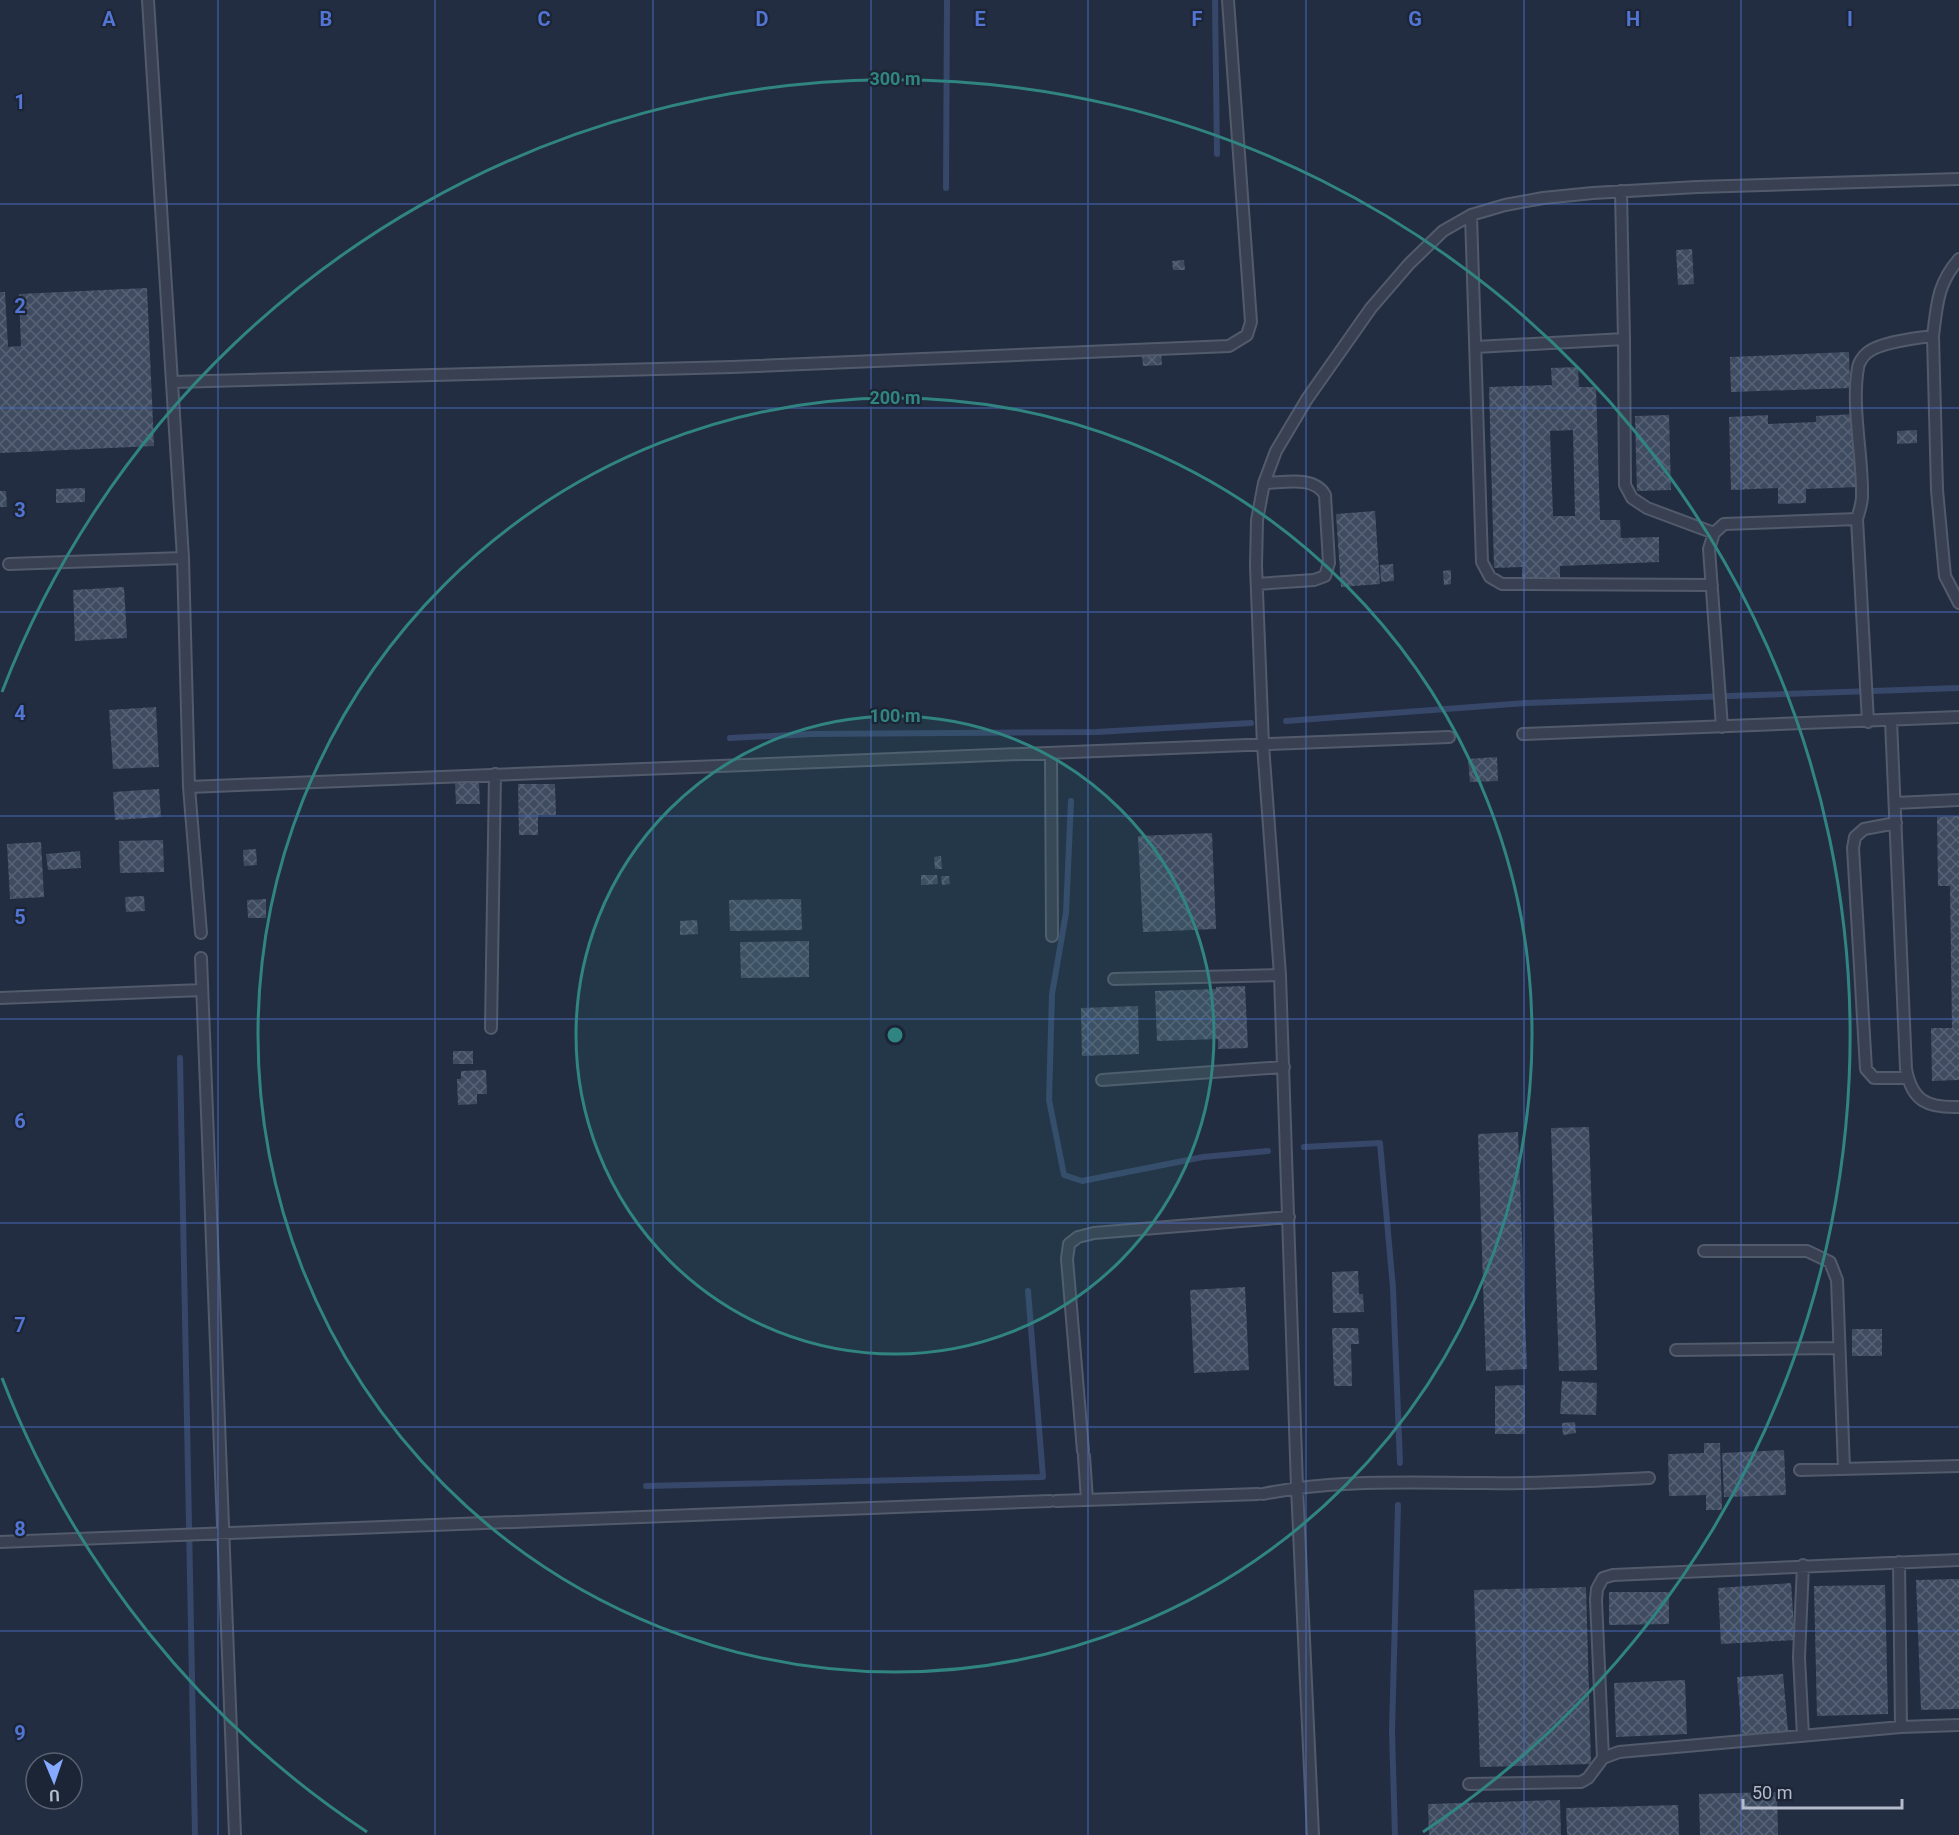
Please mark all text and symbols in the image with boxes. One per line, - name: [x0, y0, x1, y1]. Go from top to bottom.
- text: A: [102, 7, 116, 31]
- text: B: [320, 7, 332, 31]
- text: C: [537, 7, 551, 31]
- text: D: [756, 7, 769, 31]
- text: E: [974, 7, 986, 31]
- text: F: [1192, 7, 1203, 31]
- text: G: [1408, 7, 1422, 31]
- text: H: [1626, 7, 1640, 31]
- text: I: [1847, 7, 1853, 31]
- text: 300 m: [869, 68, 921, 89]
- text: 1: [14, 90, 26, 114]
- text: 2: [14, 294, 26, 318]
- text: 200 m: [869, 387, 921, 408]
- text: 3: [14, 498, 26, 522]
- text: 4: [14, 701, 26, 725]
- text: 100 m: [869, 705, 921, 726]
- text: 5: [14, 905, 26, 929]
- centre of rings: [885, 1025, 905, 1045]
- text: 6: [14, 1109, 26, 1133]
- text: 7: [14, 1313, 26, 1337]
- text: 8: [14, 1517, 26, 1541]
- text: 9: [14, 1721, 26, 1745]
- north arrow: [24, 1751, 84, 1811]
- scale bar: [1743, 1772, 1902, 1810]
- text: 50 m: [1752, 1782, 1792, 1803]
- text: U: [49, 1786, 60, 1805]

